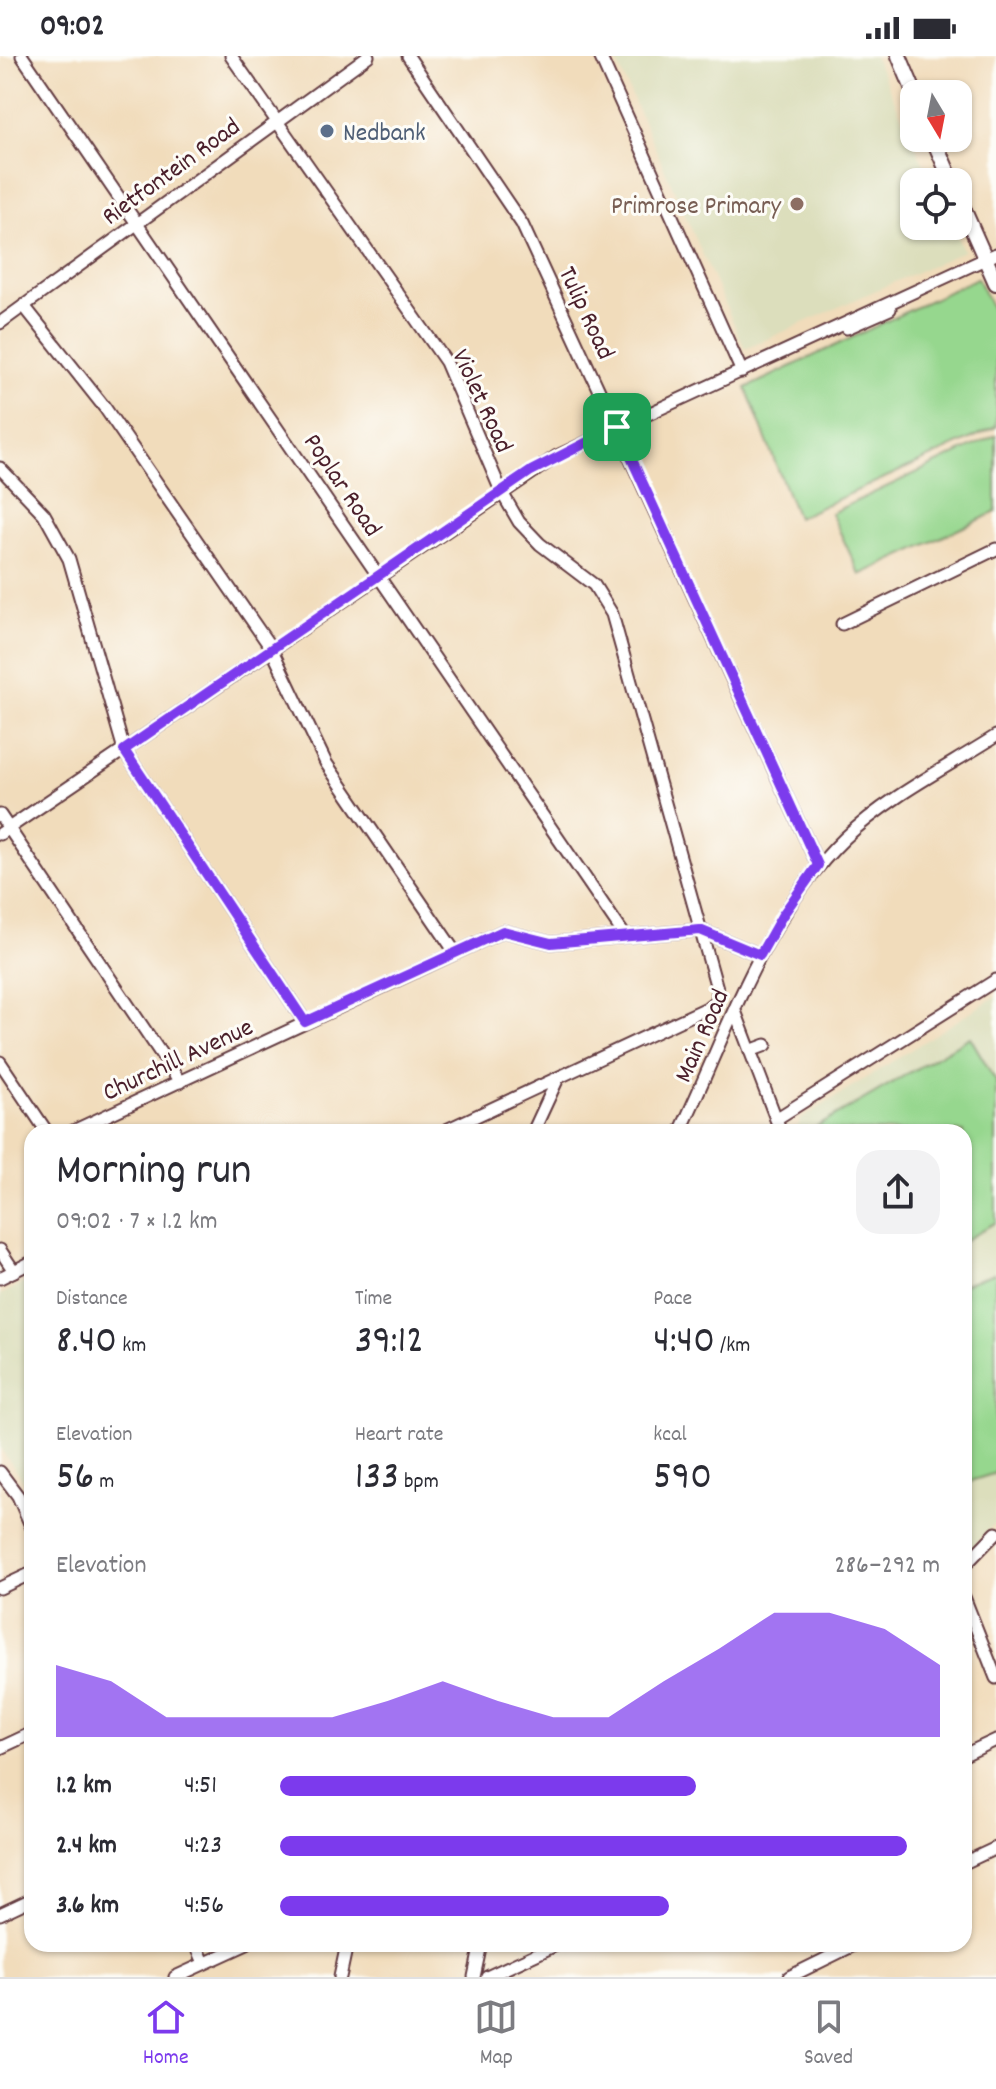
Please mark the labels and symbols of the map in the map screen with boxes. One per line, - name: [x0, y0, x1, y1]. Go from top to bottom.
- north arrow: [900, 80, 972, 152]
- street label: Rietfontein Road: [95, 110, 249, 236]
- place label: Nedbank: [343, 116, 426, 153]
- marker: Nedbank: [318, 122, 336, 140]
- place label: Primrose Primary: [611, 189, 781, 226]
- marker: Primrose Primary: [788, 195, 806, 213]
- street label: Tulip Road: [547, 261, 623, 366]
- street label: Violet Road: [441, 344, 521, 459]
- pin: [583, 393, 651, 461]
- street label: Poplar Road: [293, 427, 389, 545]
- street label: Main Road: [666, 984, 740, 1089]
- street label: Churchill Avenue: [97, 1010, 260, 1112]

